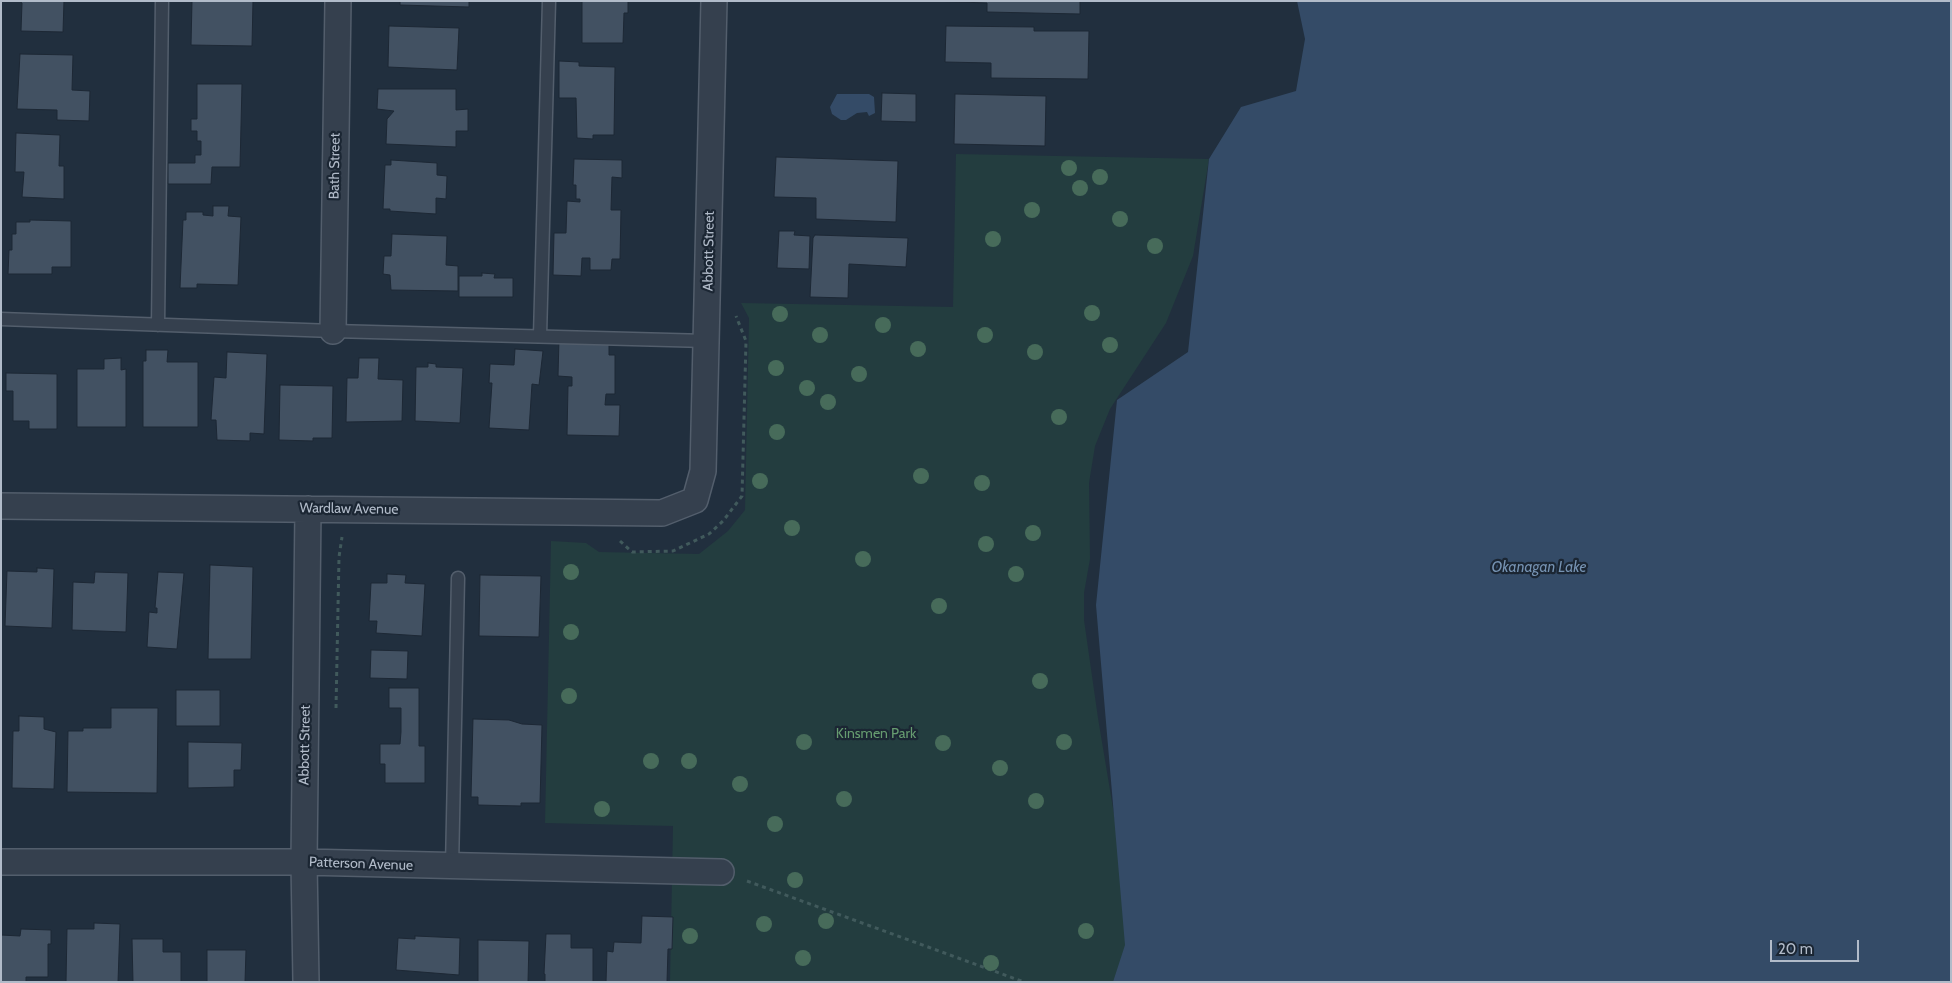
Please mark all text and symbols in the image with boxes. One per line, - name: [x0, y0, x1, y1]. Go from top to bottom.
- street label: Bath Street: [326, 133, 344, 199]
- street label: Abbott Street: [700, 211, 718, 291]
- street label: Wardlaw Avenue: [299, 500, 399, 518]
- water label: Okanagan Lake: [1492, 559, 1586, 577]
- street label: Abbott Street: [296, 705, 314, 785]
- park label: Kinsmen Park: [836, 726, 916, 742]
- street label: Patterson Avenue: [309, 854, 413, 874]
- scale bar: [1772, 930, 1861, 962]
- text: 20 m: [1778, 940, 1813, 958]

